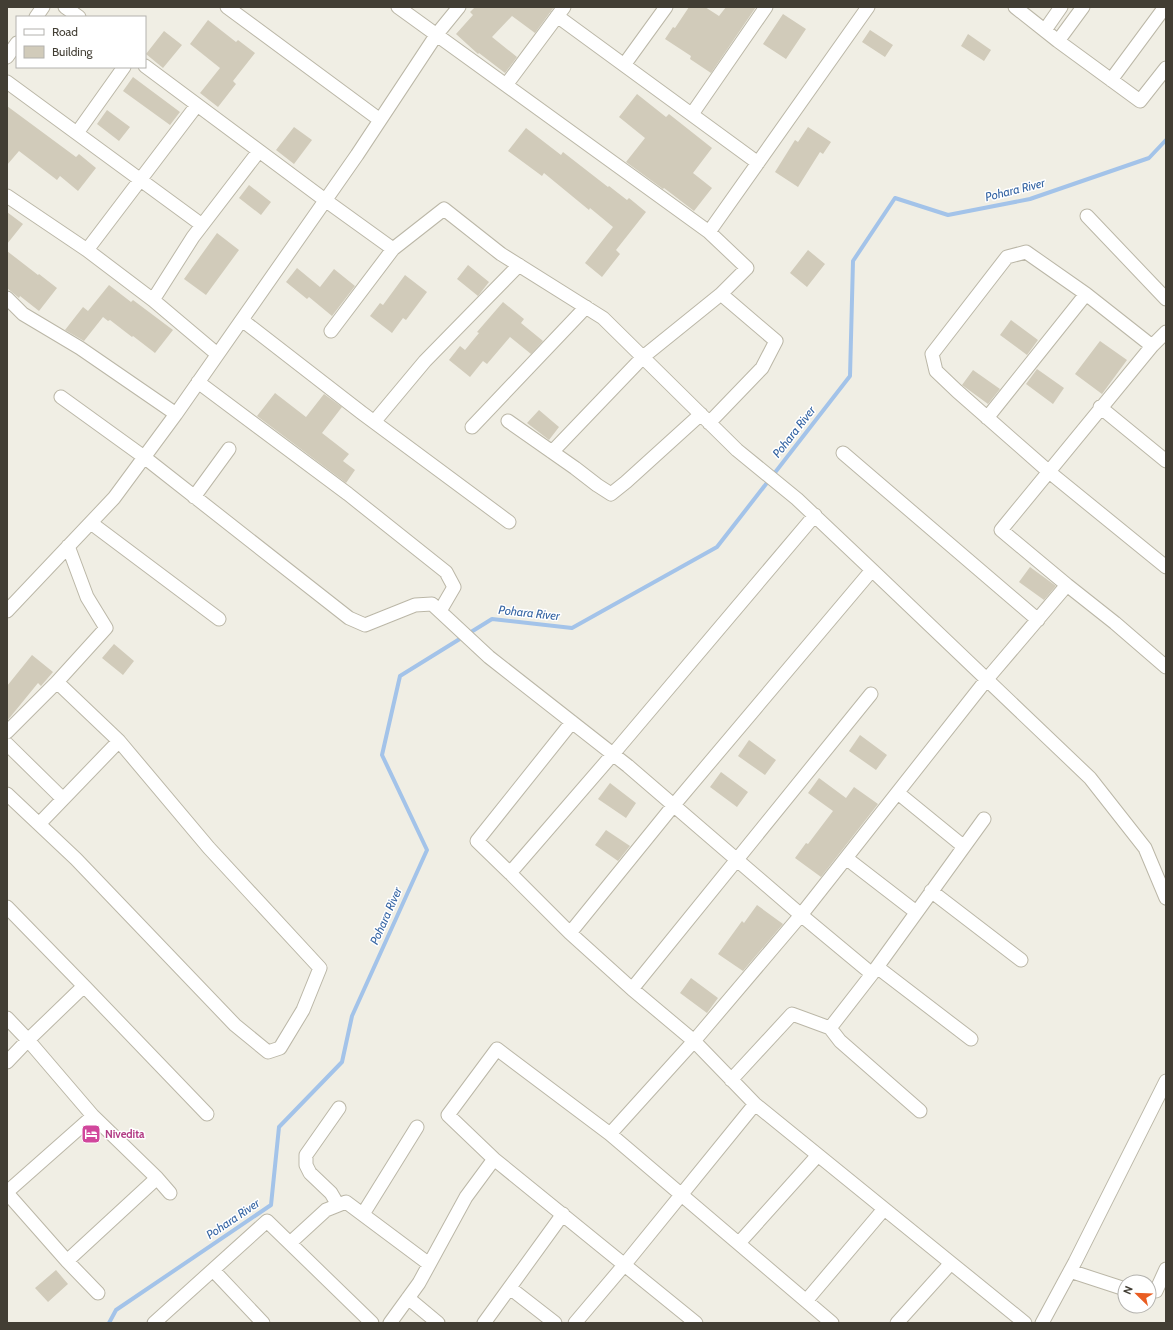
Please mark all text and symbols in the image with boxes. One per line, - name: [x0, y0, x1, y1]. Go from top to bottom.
- legend: [16, 16, 146, 68]
- text: Road: [52, 24, 78, 39]
- text: Building: [52, 44, 94, 59]
- water label: Pohara River: [983, 175, 1048, 204]
- water label: Pohara River: [769, 402, 819, 460]
- water label: Pohara River: [498, 602, 562, 623]
- water label: Pohara River: [366, 884, 405, 947]
- hotel icon: Nivedita: [80, 1123, 102, 1145]
- place label: Nivedita: [105, 1127, 145, 1141]
- water label: Pohara River: [203, 1195, 263, 1242]
- north arrow: [1117, 1274, 1157, 1314]
- text: N: [1120, 1284, 1136, 1296]

